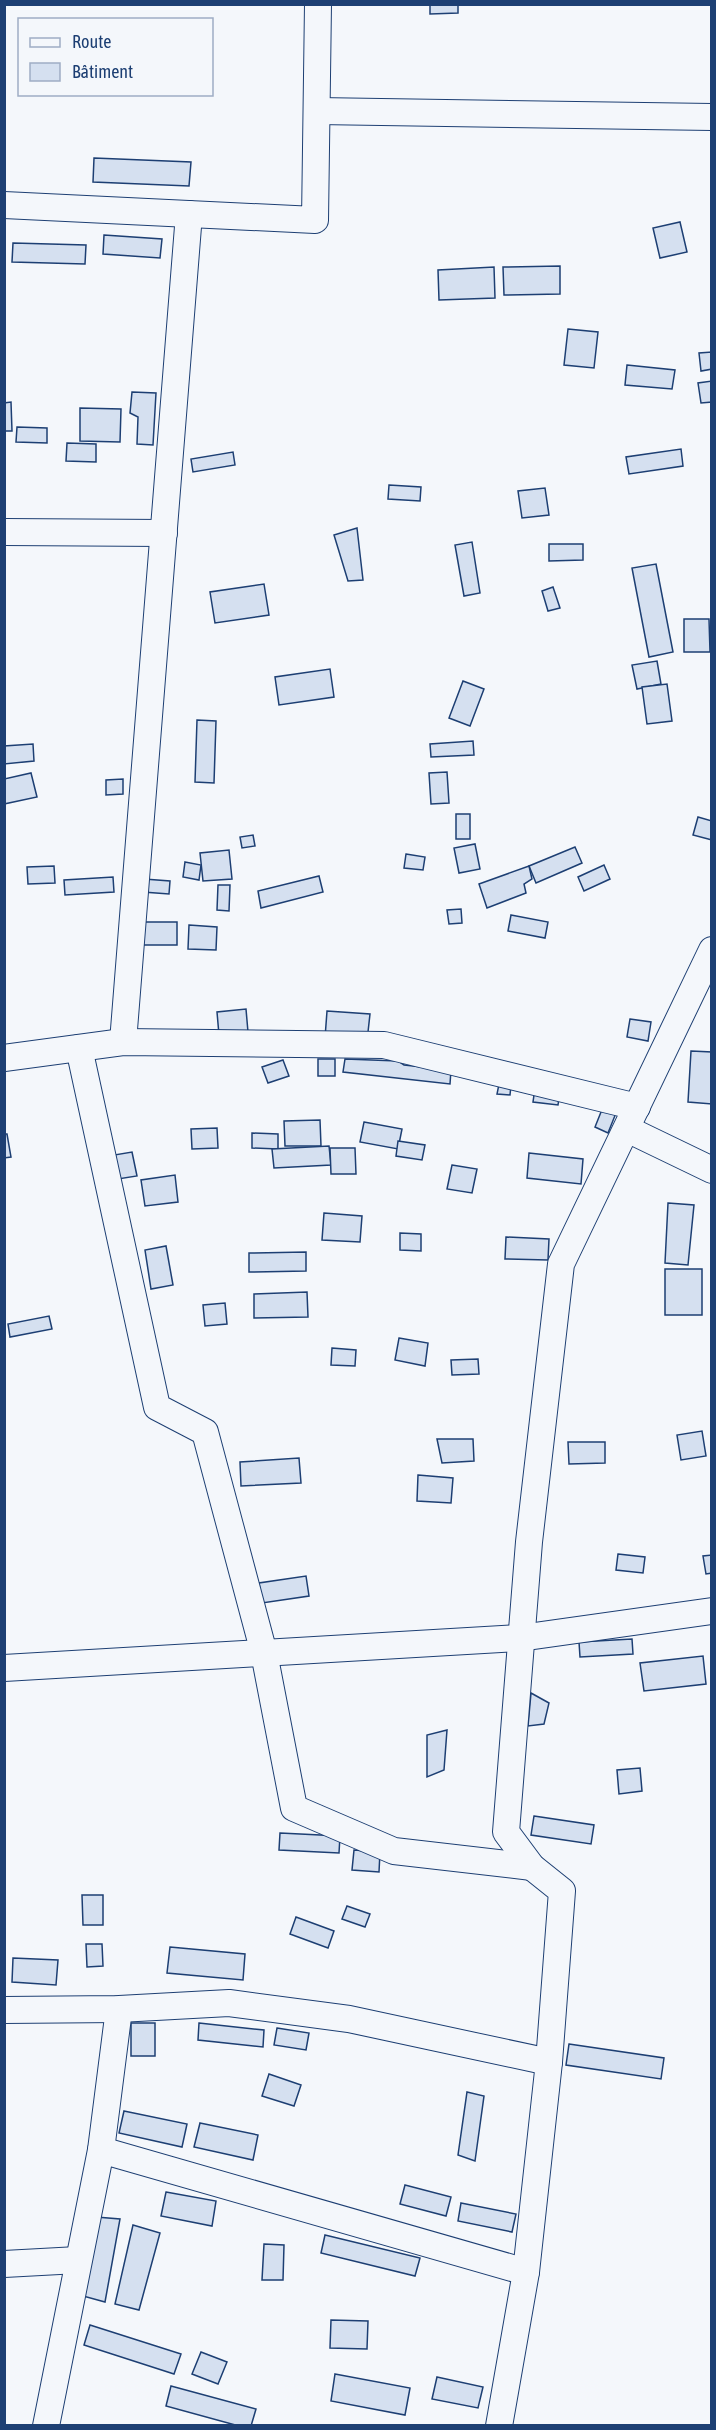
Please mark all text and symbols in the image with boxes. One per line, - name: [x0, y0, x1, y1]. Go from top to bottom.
- legend: [18, 18, 213, 96]
- text: Route: [72, 31, 111, 52]
- text: Bâtiment: [72, 61, 133, 82]

